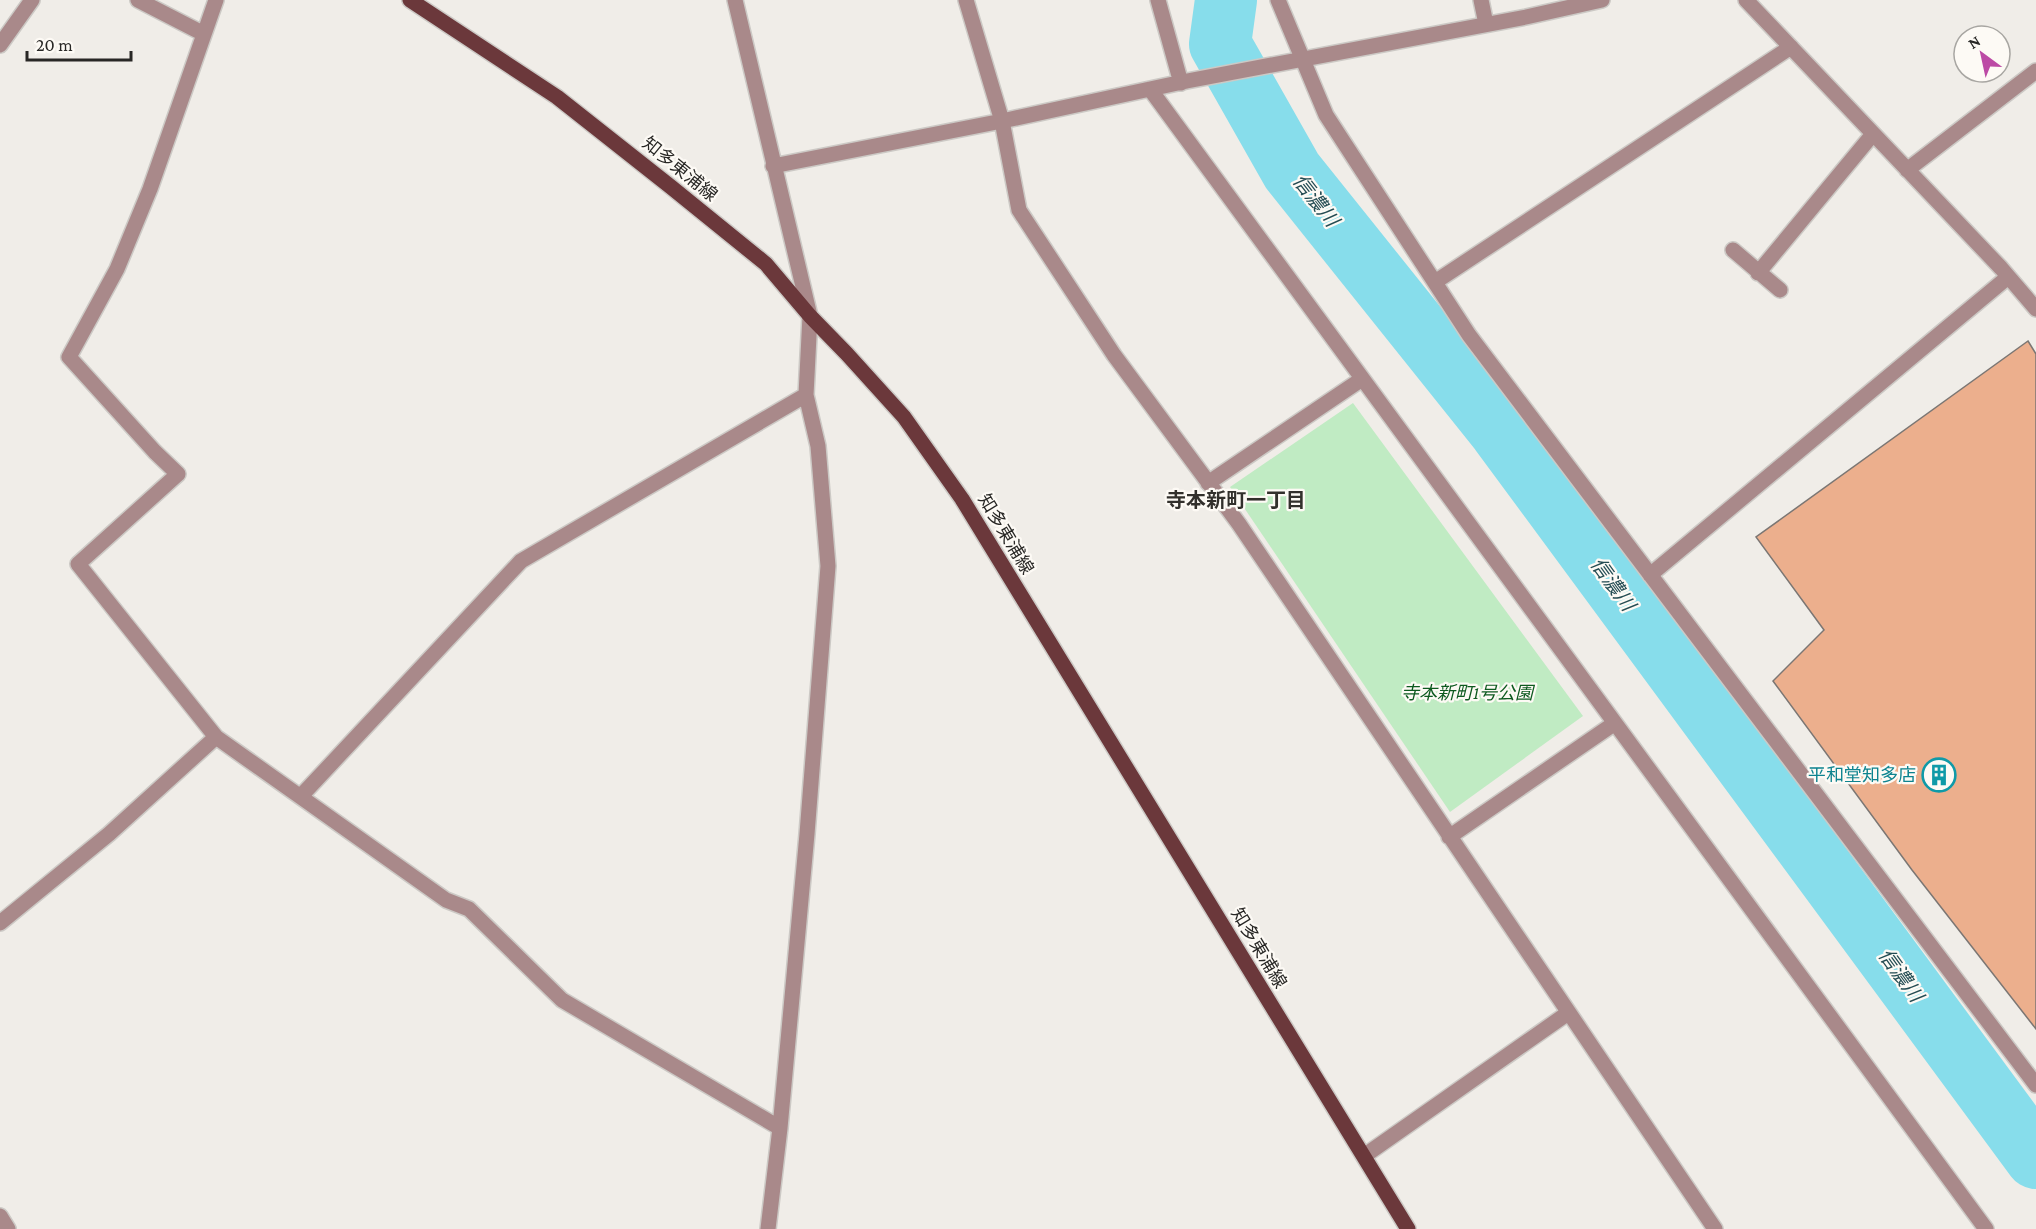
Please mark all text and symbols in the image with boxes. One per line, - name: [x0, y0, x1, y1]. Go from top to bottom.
- scale bar: [27, 24, 130, 62]
- north arrow: [1952, 24, 2012, 84]
- text: N: [1965, 32, 1983, 52]
- text: 20 m: [36, 35, 73, 55]
- street label: 知多東浦線: [639, 133, 721, 205]
- water label: 信濃川: [1289, 170, 1344, 232]
- district label: 寺本新町一丁目: [1166, 489, 1306, 511]
- street label: 知多東浦線: [974, 490, 1038, 578]
- water label: 信濃川: [1586, 553, 1641, 616]
- park label: 寺本新町1号公園: [1401, 683, 1536, 703]
- building icon: 平和堂知多店: [1921, 757, 1957, 793]
- place label: 平和堂知多店: [1808, 765, 1916, 785]
- street label: 知多東浦線: [1227, 904, 1291, 992]
- water label: 信濃川: [1874, 944, 1929, 1007]

